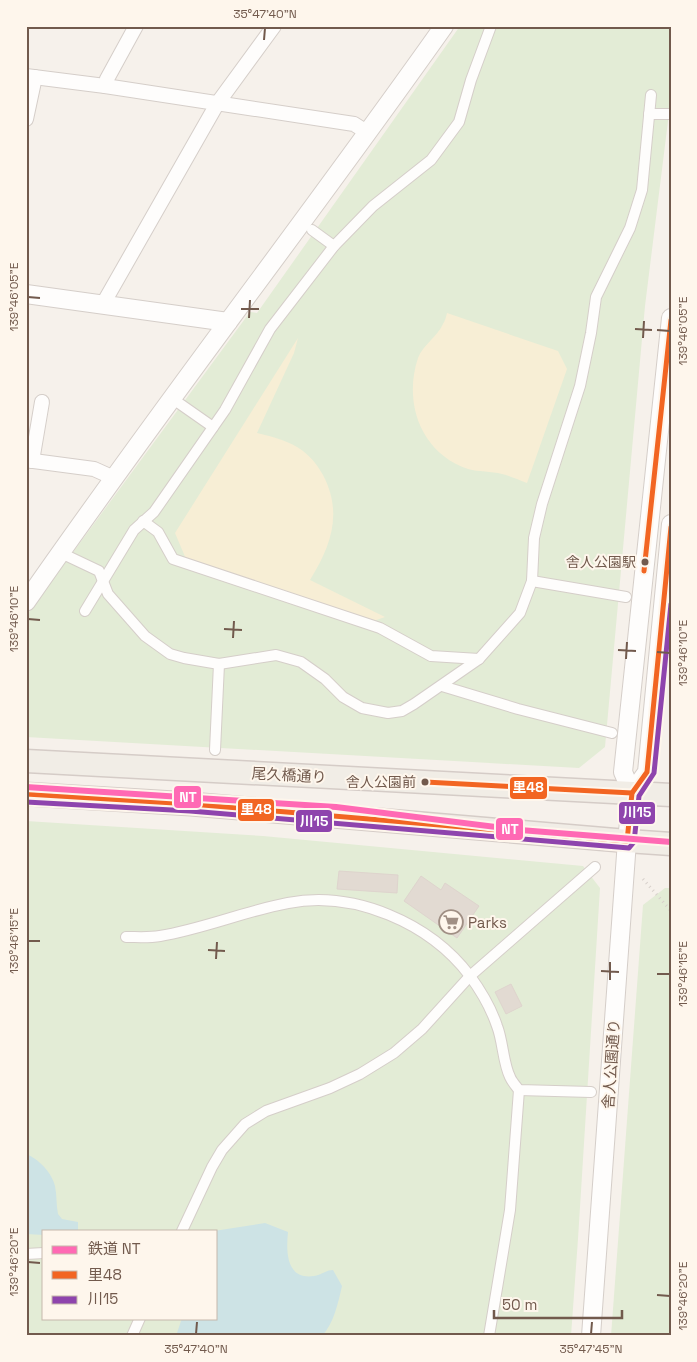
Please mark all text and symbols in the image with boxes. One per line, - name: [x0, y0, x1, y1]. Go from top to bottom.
- text: 35°47'40"N: [233, 6, 297, 22]
- text: 139°46'05"E: [6, 262, 22, 331]
- text: 139°46'05"E: [675, 296, 691, 365]
- place label: 舎人公園駅: [566, 553, 636, 571]
- marker: 舎人公園駅: [640, 557, 650, 567]
- text: 139°46'10"E: [6, 585, 22, 652]
- text: 139°46'10"E: [675, 619, 691, 686]
- street label: 尾久橋通り: [251, 764, 327, 786]
- place label: 舎人公園前: [346, 773, 416, 791]
- line badge: 里48: [509, 776, 548, 800]
- marker: 舎人公園前: [420, 777, 430, 787]
- text: 里48: [512, 778, 544, 796]
- line badge: NT: [173, 785, 202, 809]
- text: NT: [179, 788, 197, 806]
- line badge: 里48: [237, 798, 275, 822]
- text: 里48: [240, 800, 272, 818]
- line badge: 川15: [618, 801, 656, 825]
- text: 川15: [623, 803, 651, 821]
- line badge: 川15: [295, 809, 333, 833]
- text: 川15: [300, 812, 328, 830]
- line badge: NT: [495, 817, 524, 841]
- text: NT: [501, 820, 519, 838]
- text: 139°46'15"E: [6, 908, 22, 974]
- supermarket icon: Parks: [438, 909, 464, 935]
- place label: Parks: [468, 913, 507, 932]
- text: 139°46'15"E: [675, 941, 691, 1007]
- street label: 舎人公園通り: [598, 1018, 624, 1110]
- text: 139°46'20"E: [6, 1227, 22, 1296]
- legend: [42, 1230, 218, 1320]
- text: 鉄道 NT: [88, 1239, 141, 1258]
- text: 139°46'20"E: [675, 1261, 691, 1330]
- text: 里48: [88, 1265, 122, 1284]
- scale bar: [494, 1287, 622, 1319]
- text: 川15: [88, 1289, 118, 1308]
- text: 50 m: [502, 1295, 537, 1314]
- text: 35°47'40"N: [164, 1341, 228, 1357]
- text: 35°47'45"N: [559, 1341, 623, 1357]

